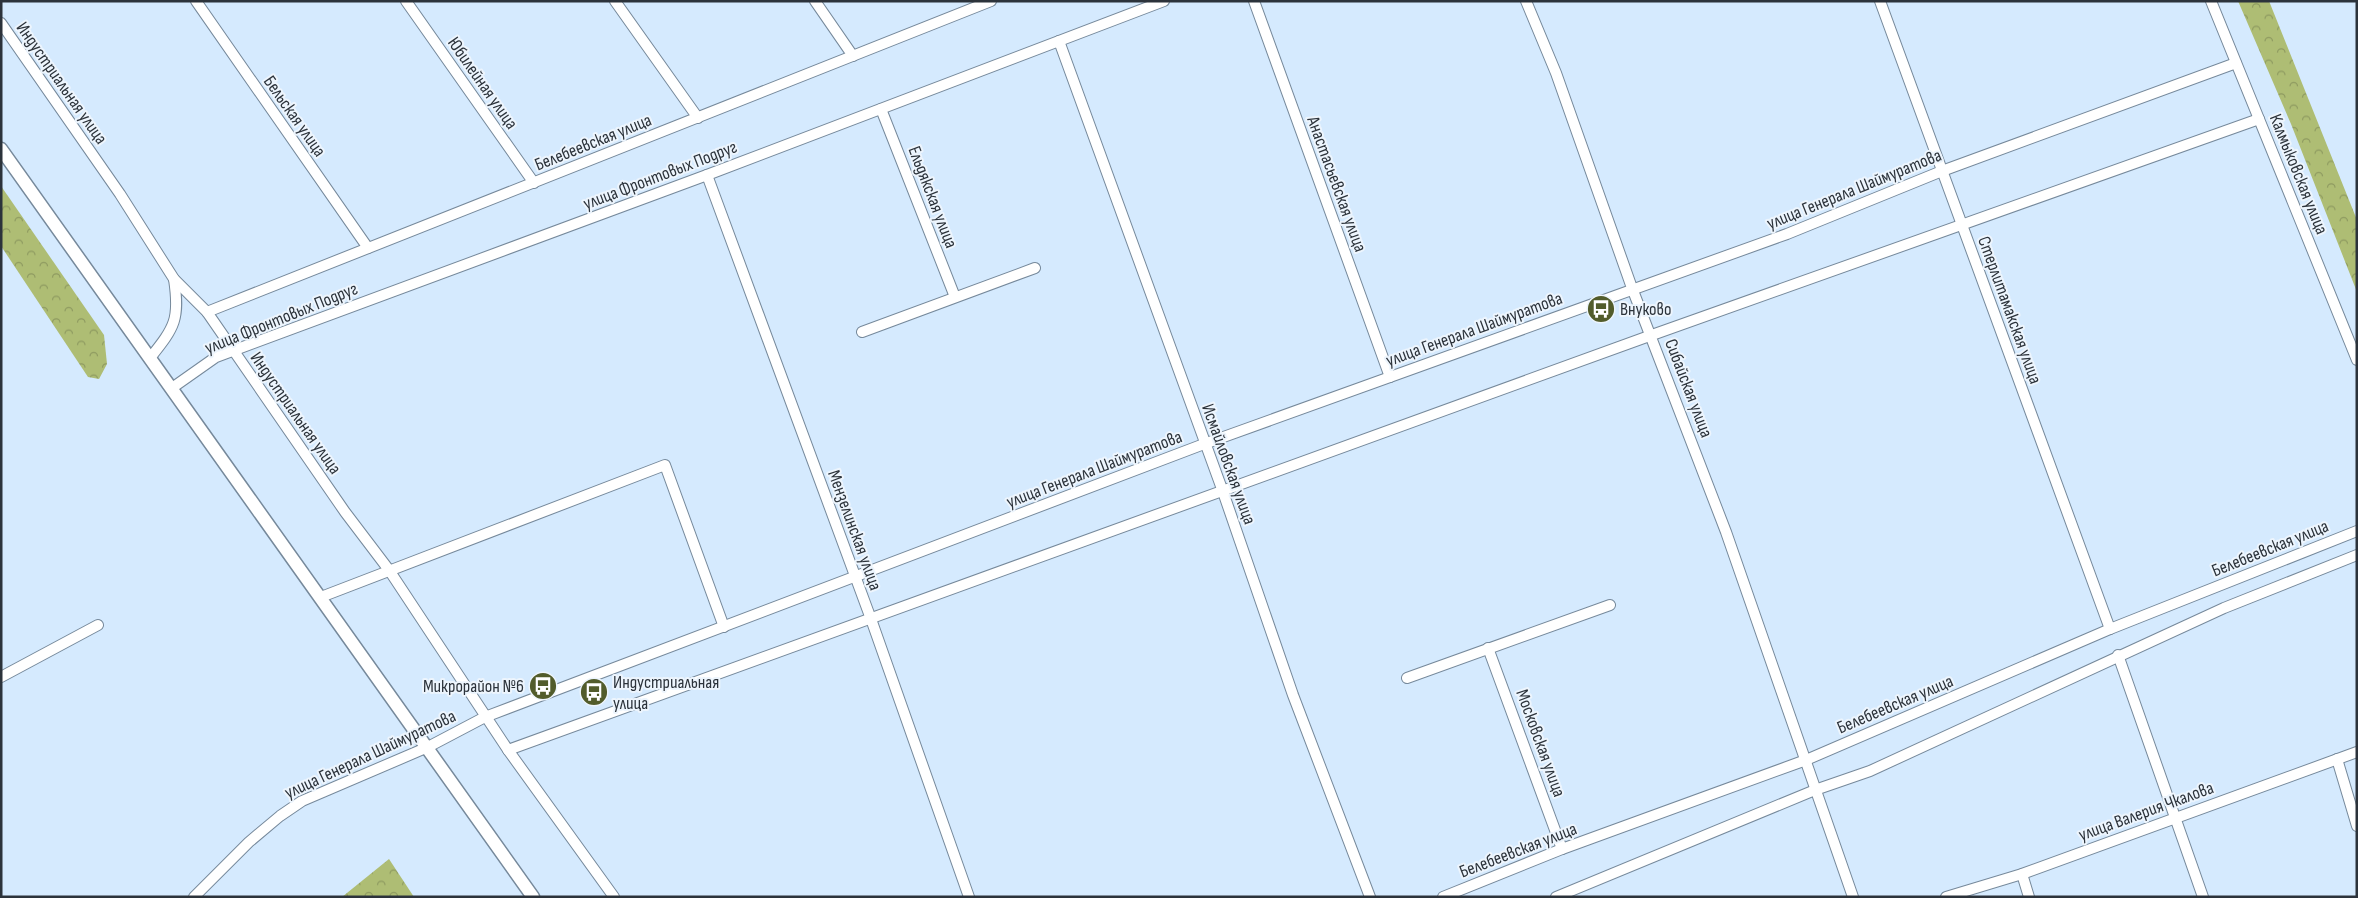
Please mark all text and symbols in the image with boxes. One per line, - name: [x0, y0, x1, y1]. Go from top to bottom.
- street label: Индустриальная улица: [12, 18, 112, 148]
- street label: Юбилейная улица: [443, 33, 522, 133]
- street label: Бельская улица: [259, 72, 330, 161]
- street label: Белебеевская улица: [532, 109, 655, 175]
- street label: Калмыковская улица: [2265, 111, 2332, 237]
- street label: Анастасьевская улица: [1302, 113, 1371, 255]
- street label: улица Фронтовых Подруг: [580, 136, 740, 214]
- street label: Ельдякская улица: [903, 143, 962, 251]
- street label: улица Генерала Шаймуратова: [1764, 145, 1945, 234]
- street label: Стерлитамакская улица: [1973, 234, 2046, 387]
- street label: улица Фронтовых Подруг: [202, 278, 361, 359]
- street label: улица Генерала Шаймуратова: [1383, 288, 1565, 371]
- bus stop icon: Внуково: [1586, 294, 1616, 324]
- place label: Внуково: [1620, 299, 1672, 320]
- street label: Сибайская улица: [1660, 336, 1717, 441]
- street label: Индустриальная улица: [246, 348, 346, 478]
- street label: Исмайловская улица: [1197, 401, 1260, 527]
- street label: улица Генерала Шаймуратова: [1003, 426, 1185, 513]
- street label: Мензелинская улица: [823, 467, 886, 593]
- street label: Белебеевская улица: [2209, 515, 2332, 581]
- bus stop icon: Микрорайон №6: [528, 671, 558, 701]
- street label: Белебеевская улица: [1834, 671, 1956, 738]
- place label: Индустриальная улица: [613, 672, 719, 714]
- place label: Микрорайон №6: [423, 676, 524, 697]
- bus stop icon: Индустриальная улица: [579, 677, 609, 707]
- street label: Московская улица: [1511, 687, 1570, 800]
- street label: улица Генерала Шаймуратова: [281, 706, 459, 803]
- street label: улица Валерия Чкалова: [2076, 777, 2217, 846]
- street label: Белебеевская улица: [1457, 818, 1580, 882]

